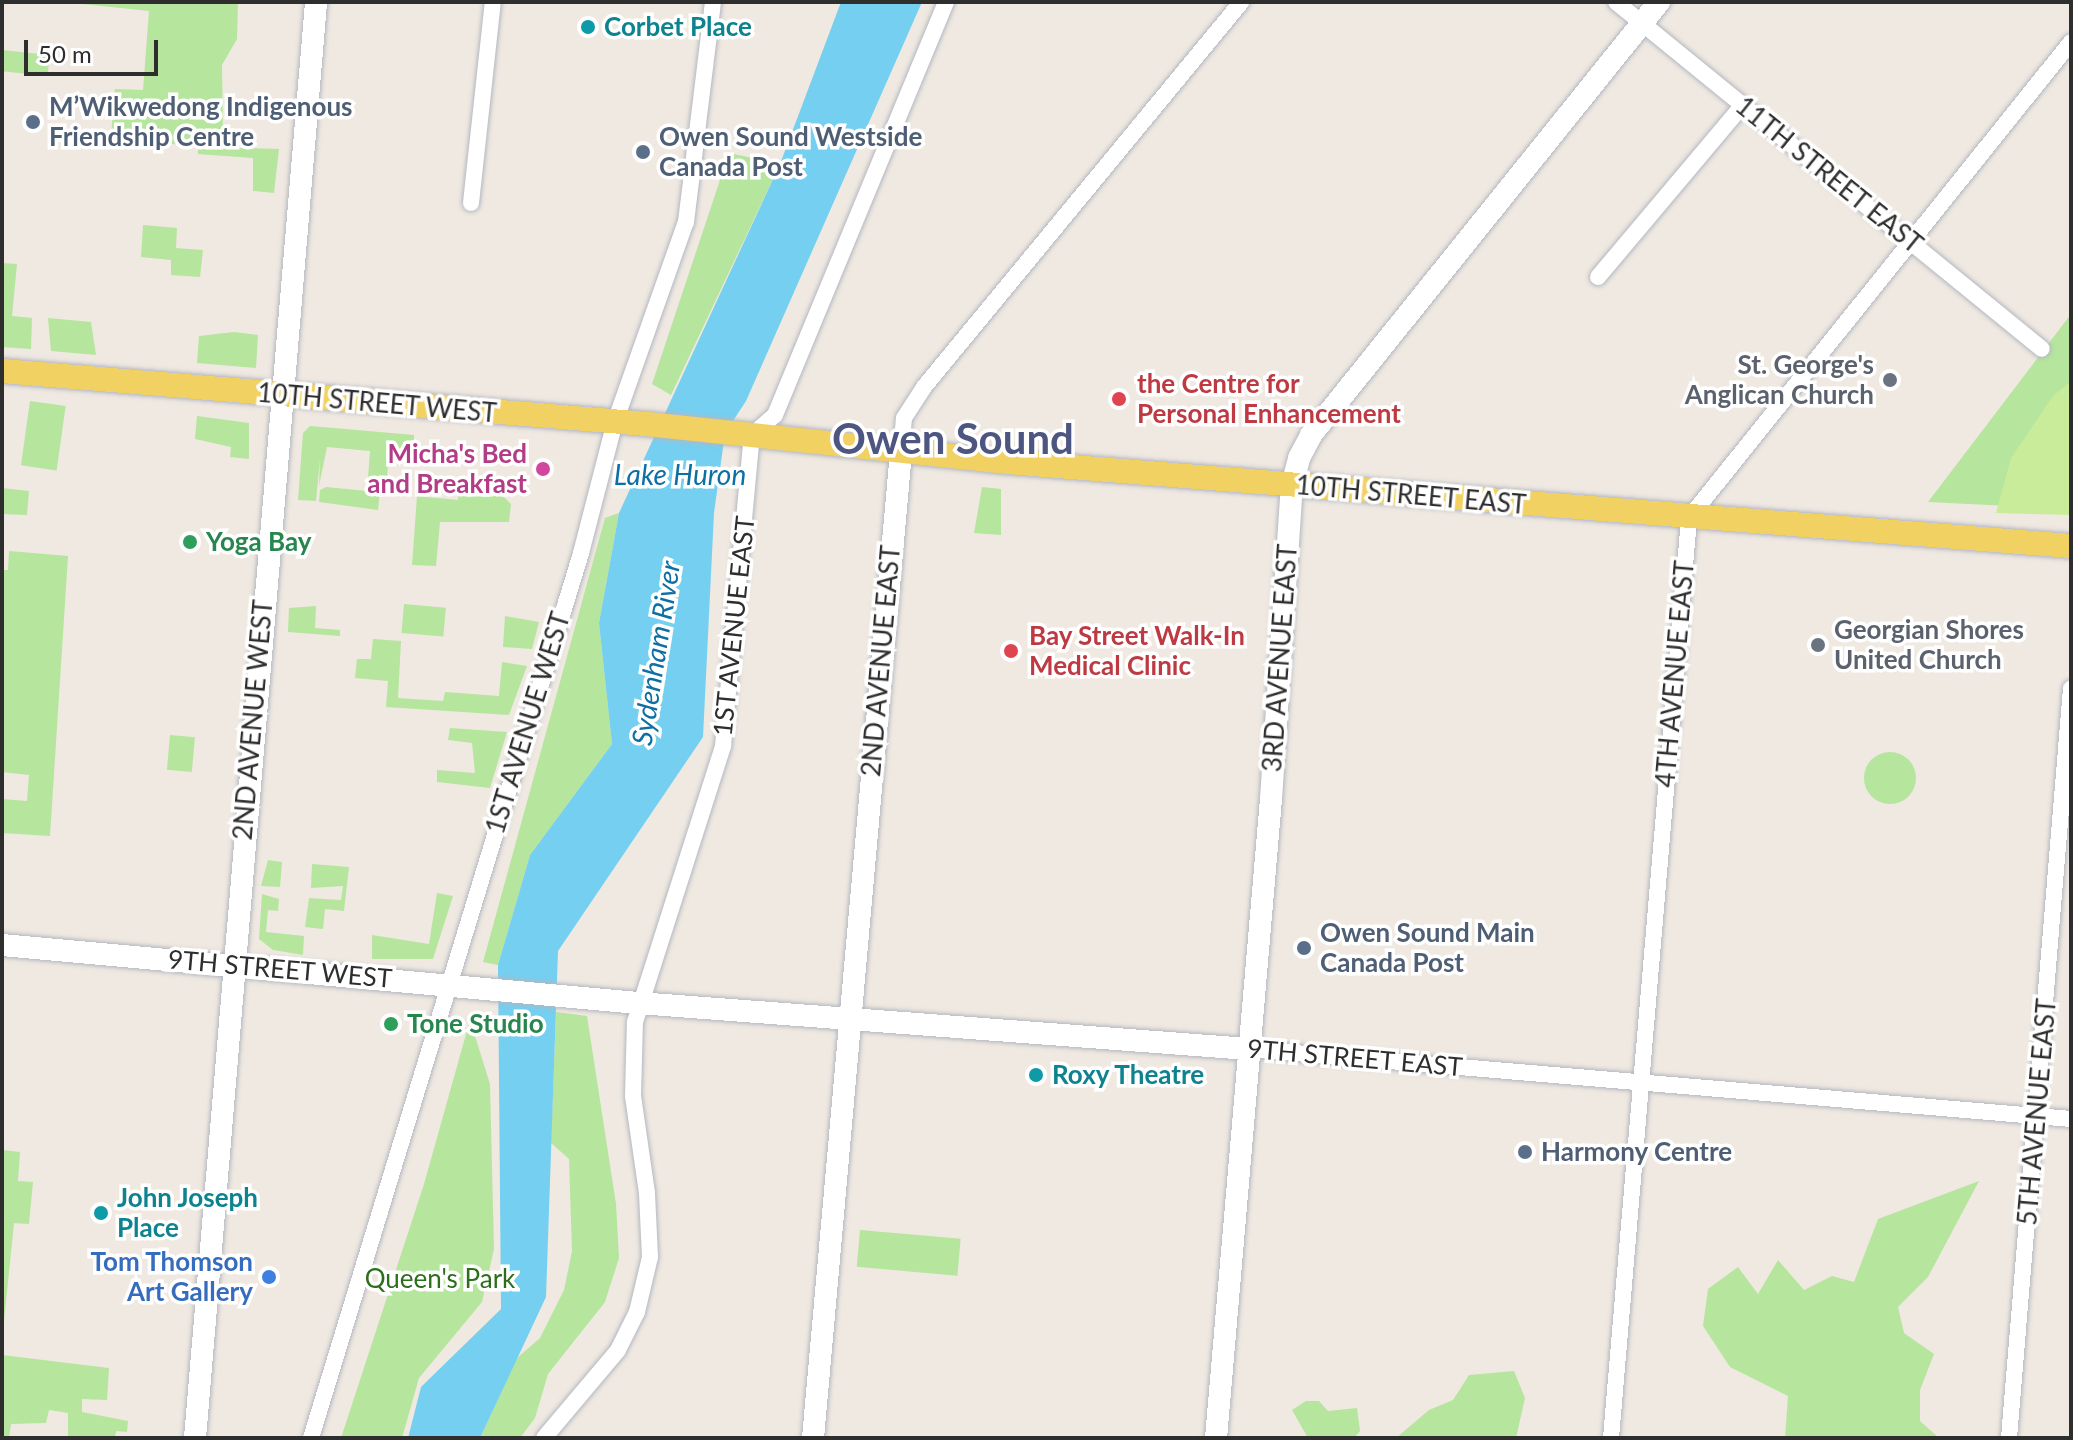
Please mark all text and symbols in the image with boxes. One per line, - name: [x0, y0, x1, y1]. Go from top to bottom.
- place label: Corbet Place: [604, 11, 752, 43]
- marker: Corbet Place: [579, 18, 597, 36]
- scale bar: [28, 24, 162, 74]
- text: 50 m: [38, 39, 92, 68]
- street label: 11TH STREET EAST: [1729, 90, 1929, 260]
- place label: M’Wikwedong Indigenous Friendship Centre: [49, 91, 353, 152]
- marker: M’Wikwedong Indigenous Friendship Centre: [24, 113, 42, 131]
- place label: Owen Sound Westside Canada Post: [659, 121, 922, 182]
- marker: Owen Sound Westside Canada Post: [634, 143, 652, 161]
- place label: St. George's Anglican Church: [1685, 349, 1874, 410]
- place label: the Centre for Personal Enhancement: [1137, 368, 1401, 430]
- marker: St. George's Anglican Church: [1881, 371, 1899, 389]
- street label: 10TH STREET WEST: [255, 377, 499, 429]
- marker: the Centre for Personal Enhancement: [1108, 388, 1130, 410]
- district label: Owen Sound: [832, 413, 1074, 463]
- place label: Micha's Bed and Breakfast: [367, 438, 527, 500]
- water label: Lake Huron: [614, 457, 746, 491]
- marker: Micha's Bed and Breakfast: [534, 460, 552, 478]
- street label: 10TH STREET EAST: [1294, 469, 1528, 521]
- street label: 1ST AVENUE EAST: [707, 514, 761, 738]
- place label: Yoga Bay: [206, 526, 311, 558]
- marker: Yoga Bay: [181, 533, 199, 551]
- street label: 3RD AVENUE EAST: [1256, 543, 1304, 773]
- street label: 2ND AVENUE EAST: [855, 544, 907, 778]
- water label: Sydenham River: [624, 559, 686, 747]
- street label: 4TH AVENUE EAST: [1650, 559, 1700, 789]
- street label: 2ND AVENUE WEST: [227, 598, 279, 842]
- street label: 1ST AVENUE WEST: [479, 607, 577, 839]
- place label: Georgian Shores United Church: [1834, 614, 2024, 676]
- place label: Bay Street Walk-In Medical Clinic: [1029, 620, 1246, 682]
- marker: Georgian Shores United Church: [1809, 636, 1827, 654]
- marker: Bay Street Walk-In Medical Clinic: [1000, 640, 1022, 662]
- place label: Owen Sound Main Canada Post: [1320, 917, 1535, 978]
- marker: Owen Sound Main Canada Post: [1295, 939, 1313, 957]
- street label: 9TH STREET WEST: [166, 944, 394, 994]
- street label: 5TH AVENUE EAST: [2012, 997, 2062, 1227]
- place label: Tone Studio: [407, 1008, 544, 1040]
- marker: Tone Studio: [382, 1015, 400, 1033]
- street label: 9TH STREET EAST: [1246, 1033, 1464, 1083]
- place label: Roxy Theatre: [1052, 1059, 1206, 1091]
- marker: Roxy Theatre: [1027, 1066, 1045, 1084]
- place label: Harmony Centre: [1541, 1136, 1733, 1168]
- marker: Harmony Centre: [1516, 1143, 1534, 1161]
- place label: John Joseph Place: [117, 1182, 259, 1244]
- marker: John Joseph Place: [92, 1204, 110, 1222]
- place label: Tom Thomson Art Gallery: [90, 1246, 253, 1308]
- park label: Queen's Park: [365, 1263, 515, 1295]
- marker: Tom Thomson Art Gallery: [260, 1268, 278, 1286]

